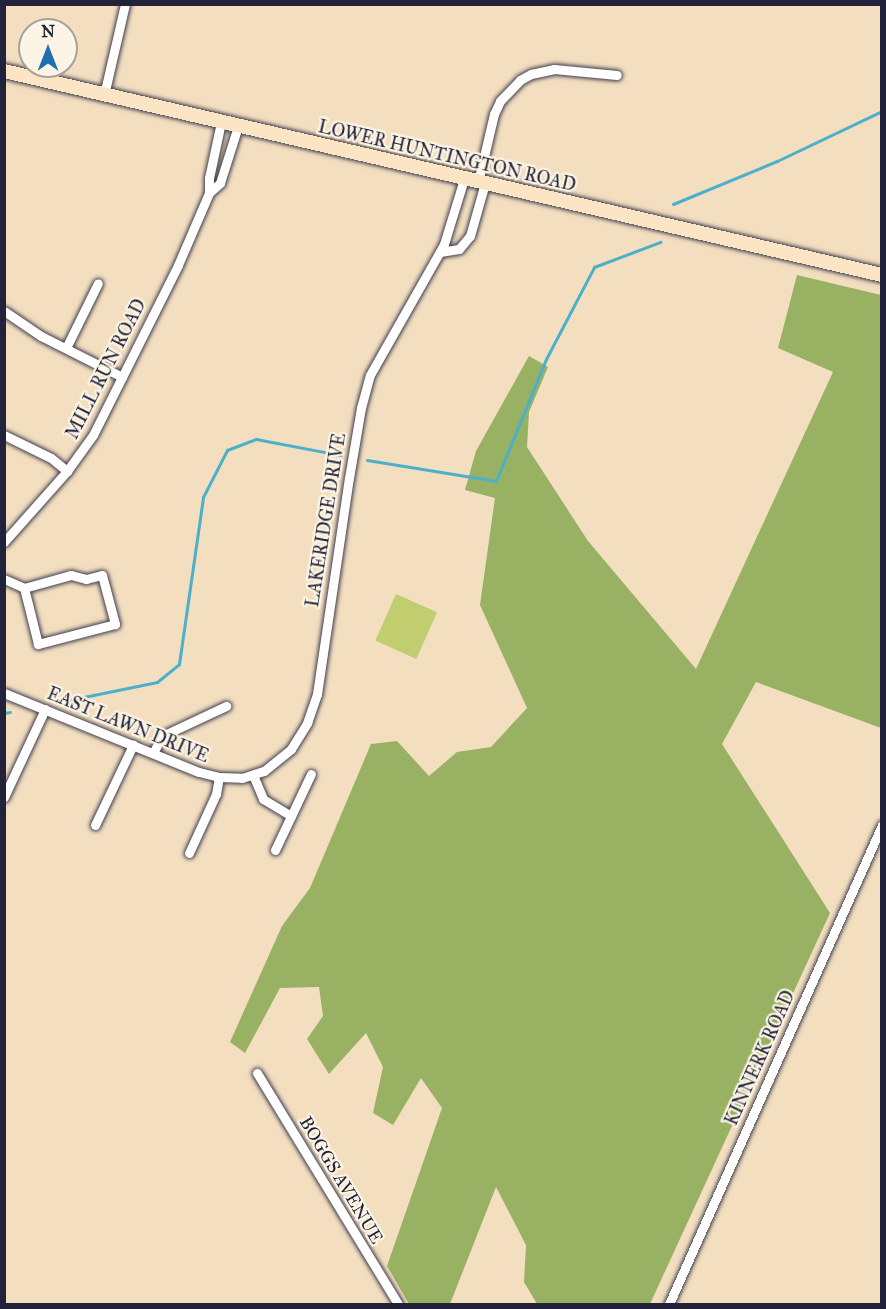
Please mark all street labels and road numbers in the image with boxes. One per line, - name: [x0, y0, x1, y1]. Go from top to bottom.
- street label: LOWER HUNTINGTON ROAD: [316, 116, 578, 196]
- street label: MILL RUN ROAD: [61, 295, 151, 443]
- street label: LAKERIDGE DRIVE: [302, 431, 350, 609]
- street label: EAST LAWN DRIVE: [44, 683, 212, 767]
- street label: KINNERK ROAD: [721, 987, 799, 1129]
- street label: BOGGS AVENUE: [294, 1112, 388, 1248]

